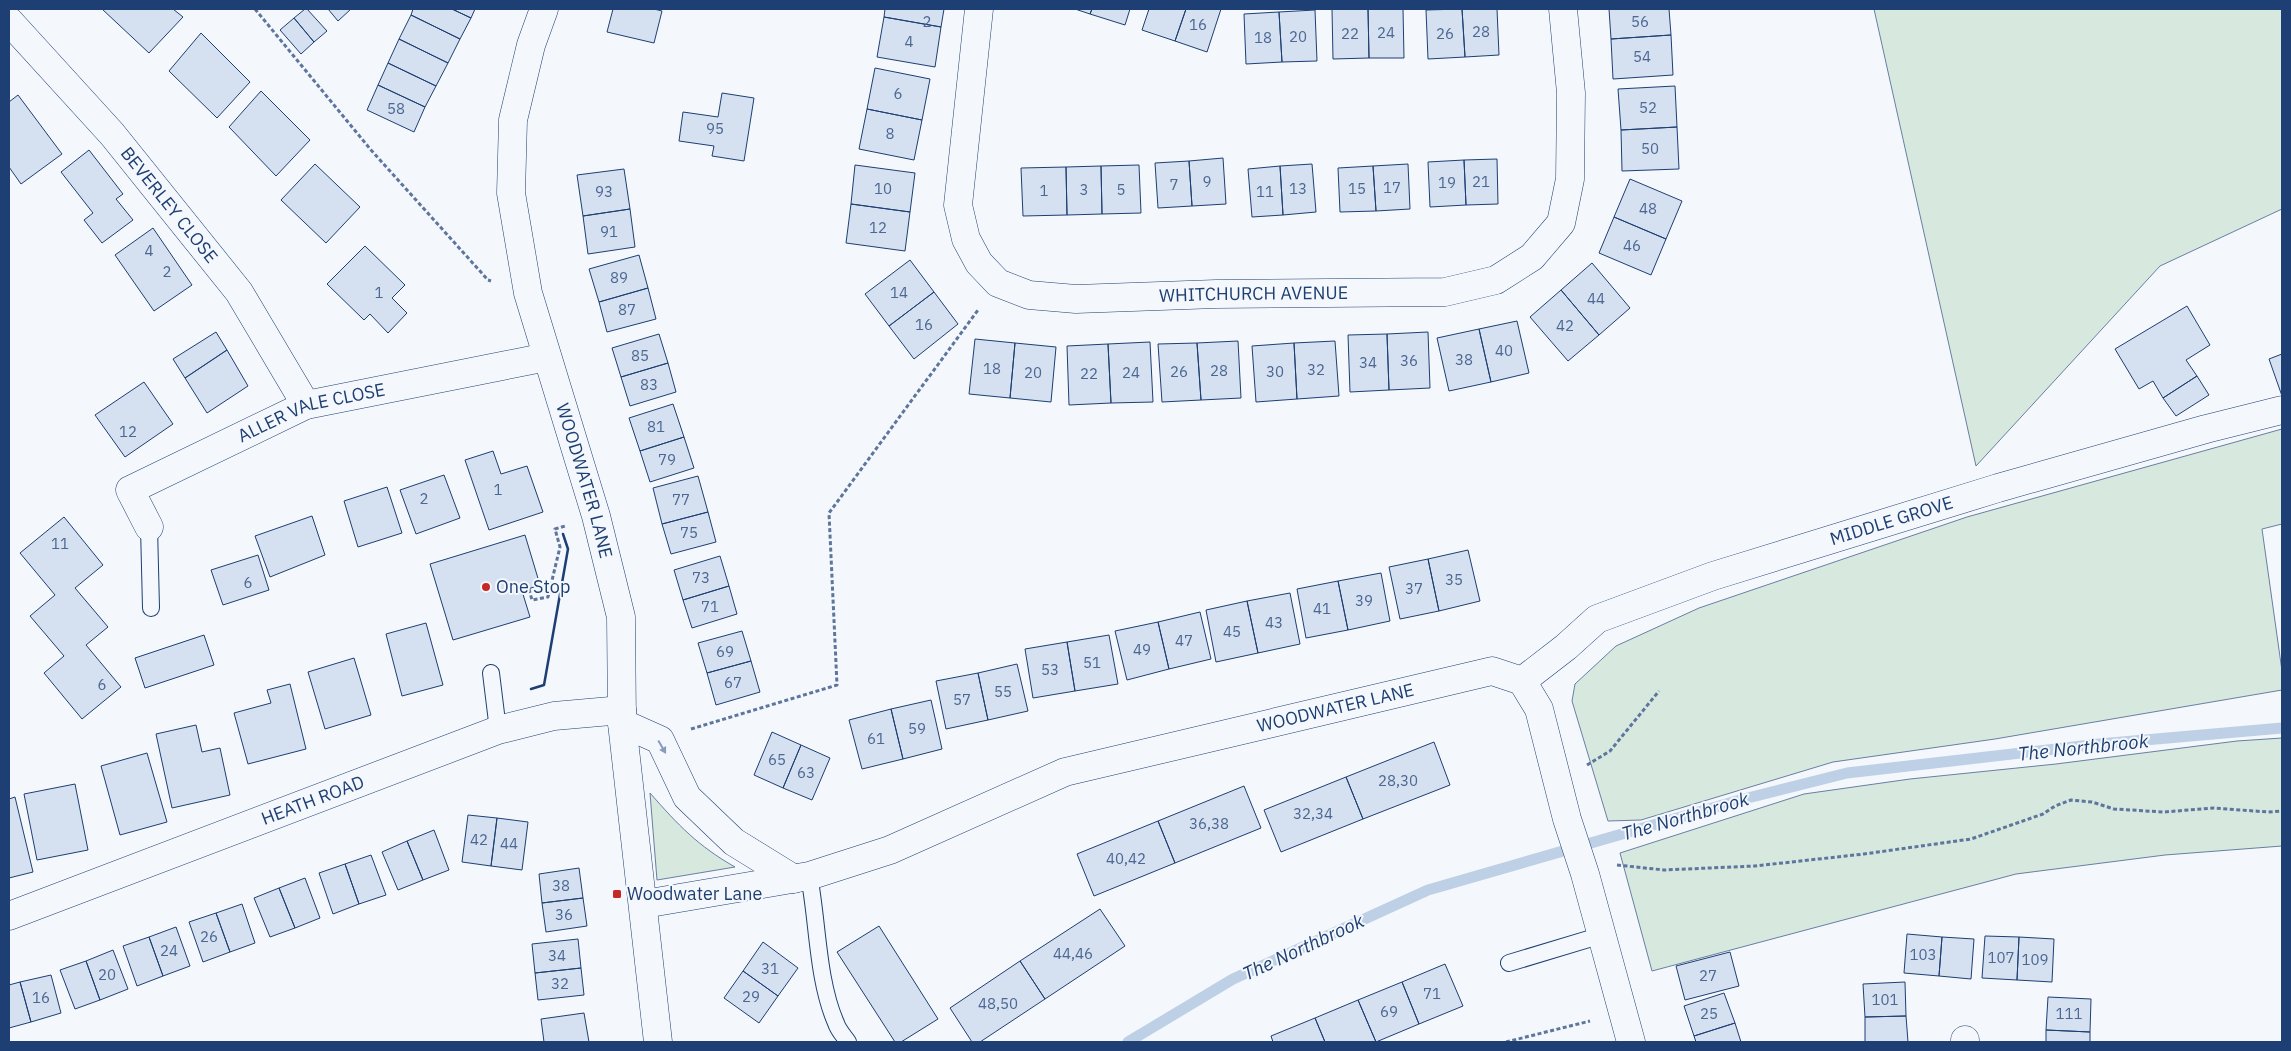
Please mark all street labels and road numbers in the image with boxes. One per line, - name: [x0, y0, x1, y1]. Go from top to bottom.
- street label: BEVERLEY CLOSE: [116, 142, 223, 267]
- street label: WHITCHURCH AVENUE: [1159, 281, 1348, 307]
- street label: ALLER VALE CLOSE: [234, 378, 387, 447]
- street label: WOODWATER LANE: [551, 400, 618, 561]
- street label: MIDDLE GROVE: [1827, 491, 1956, 550]
- street label: WOODWATER LANE: [1255, 678, 1416, 737]
- street label: HEATH ROAD: [258, 770, 367, 830]

